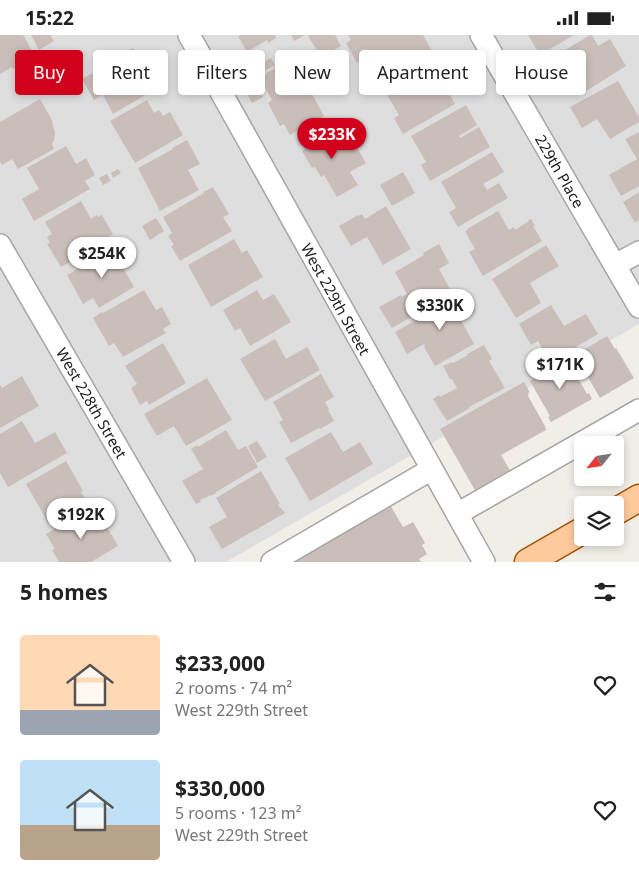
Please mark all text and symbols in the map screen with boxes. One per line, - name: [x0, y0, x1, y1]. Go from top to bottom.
- text: 15:22: [25, 5, 74, 31]
- chip: Buy: [15, 50, 83, 95]
- chip: Rent: [93, 50, 168, 95]
- chip: Filters: [178, 50, 265, 95]
- chip: New: [275, 50, 349, 95]
- chip: Apartment: [359, 50, 486, 95]
- chip: House: [496, 50, 586, 95]
- pin: $233K: [297, 117, 367, 160]
- text: $233K: [308, 123, 356, 145]
- street label: 229th Place: [531, 131, 589, 211]
- pin: $254K: [67, 237, 137, 279]
- street label: West 229th Street: [297, 240, 375, 359]
- text: $254K: [78, 242, 126, 264]
- pin: $330K: [405, 289, 475, 331]
- text: $330K: [416, 294, 464, 316]
- street label: West 228th Street: [52, 344, 132, 463]
- pin: $171K: [525, 347, 595, 390]
- text: $171K: [536, 353, 584, 375]
- north arrow: [574, 436, 624, 486]
- map controls: [574, 436, 624, 546]
- button: layers: [574, 496, 624, 546]
- pin: $192K: [46, 497, 116, 540]
- text: $192K: [57, 503, 105, 525]
- text: 5 homes: [20, 578, 108, 606]
- icon: filters: [591, 578, 619, 606]
- text: $233,000: [175, 649, 265, 677]
- icon: home: [60, 655, 120, 715]
- icon: heart: [591, 671, 619, 699]
- text: 2 rooms · 74 m²: [175, 677, 292, 699]
- text: West 229th Street: [175, 699, 308, 721]
- text: $330,000: [175, 774, 265, 802]
- icon: home: [60, 780, 120, 840]
- icon: heart: [591, 796, 619, 824]
- text: 5 rooms · 123 m²: [175, 802, 301, 824]
- text: West 229th Street: [175, 824, 308, 846]

